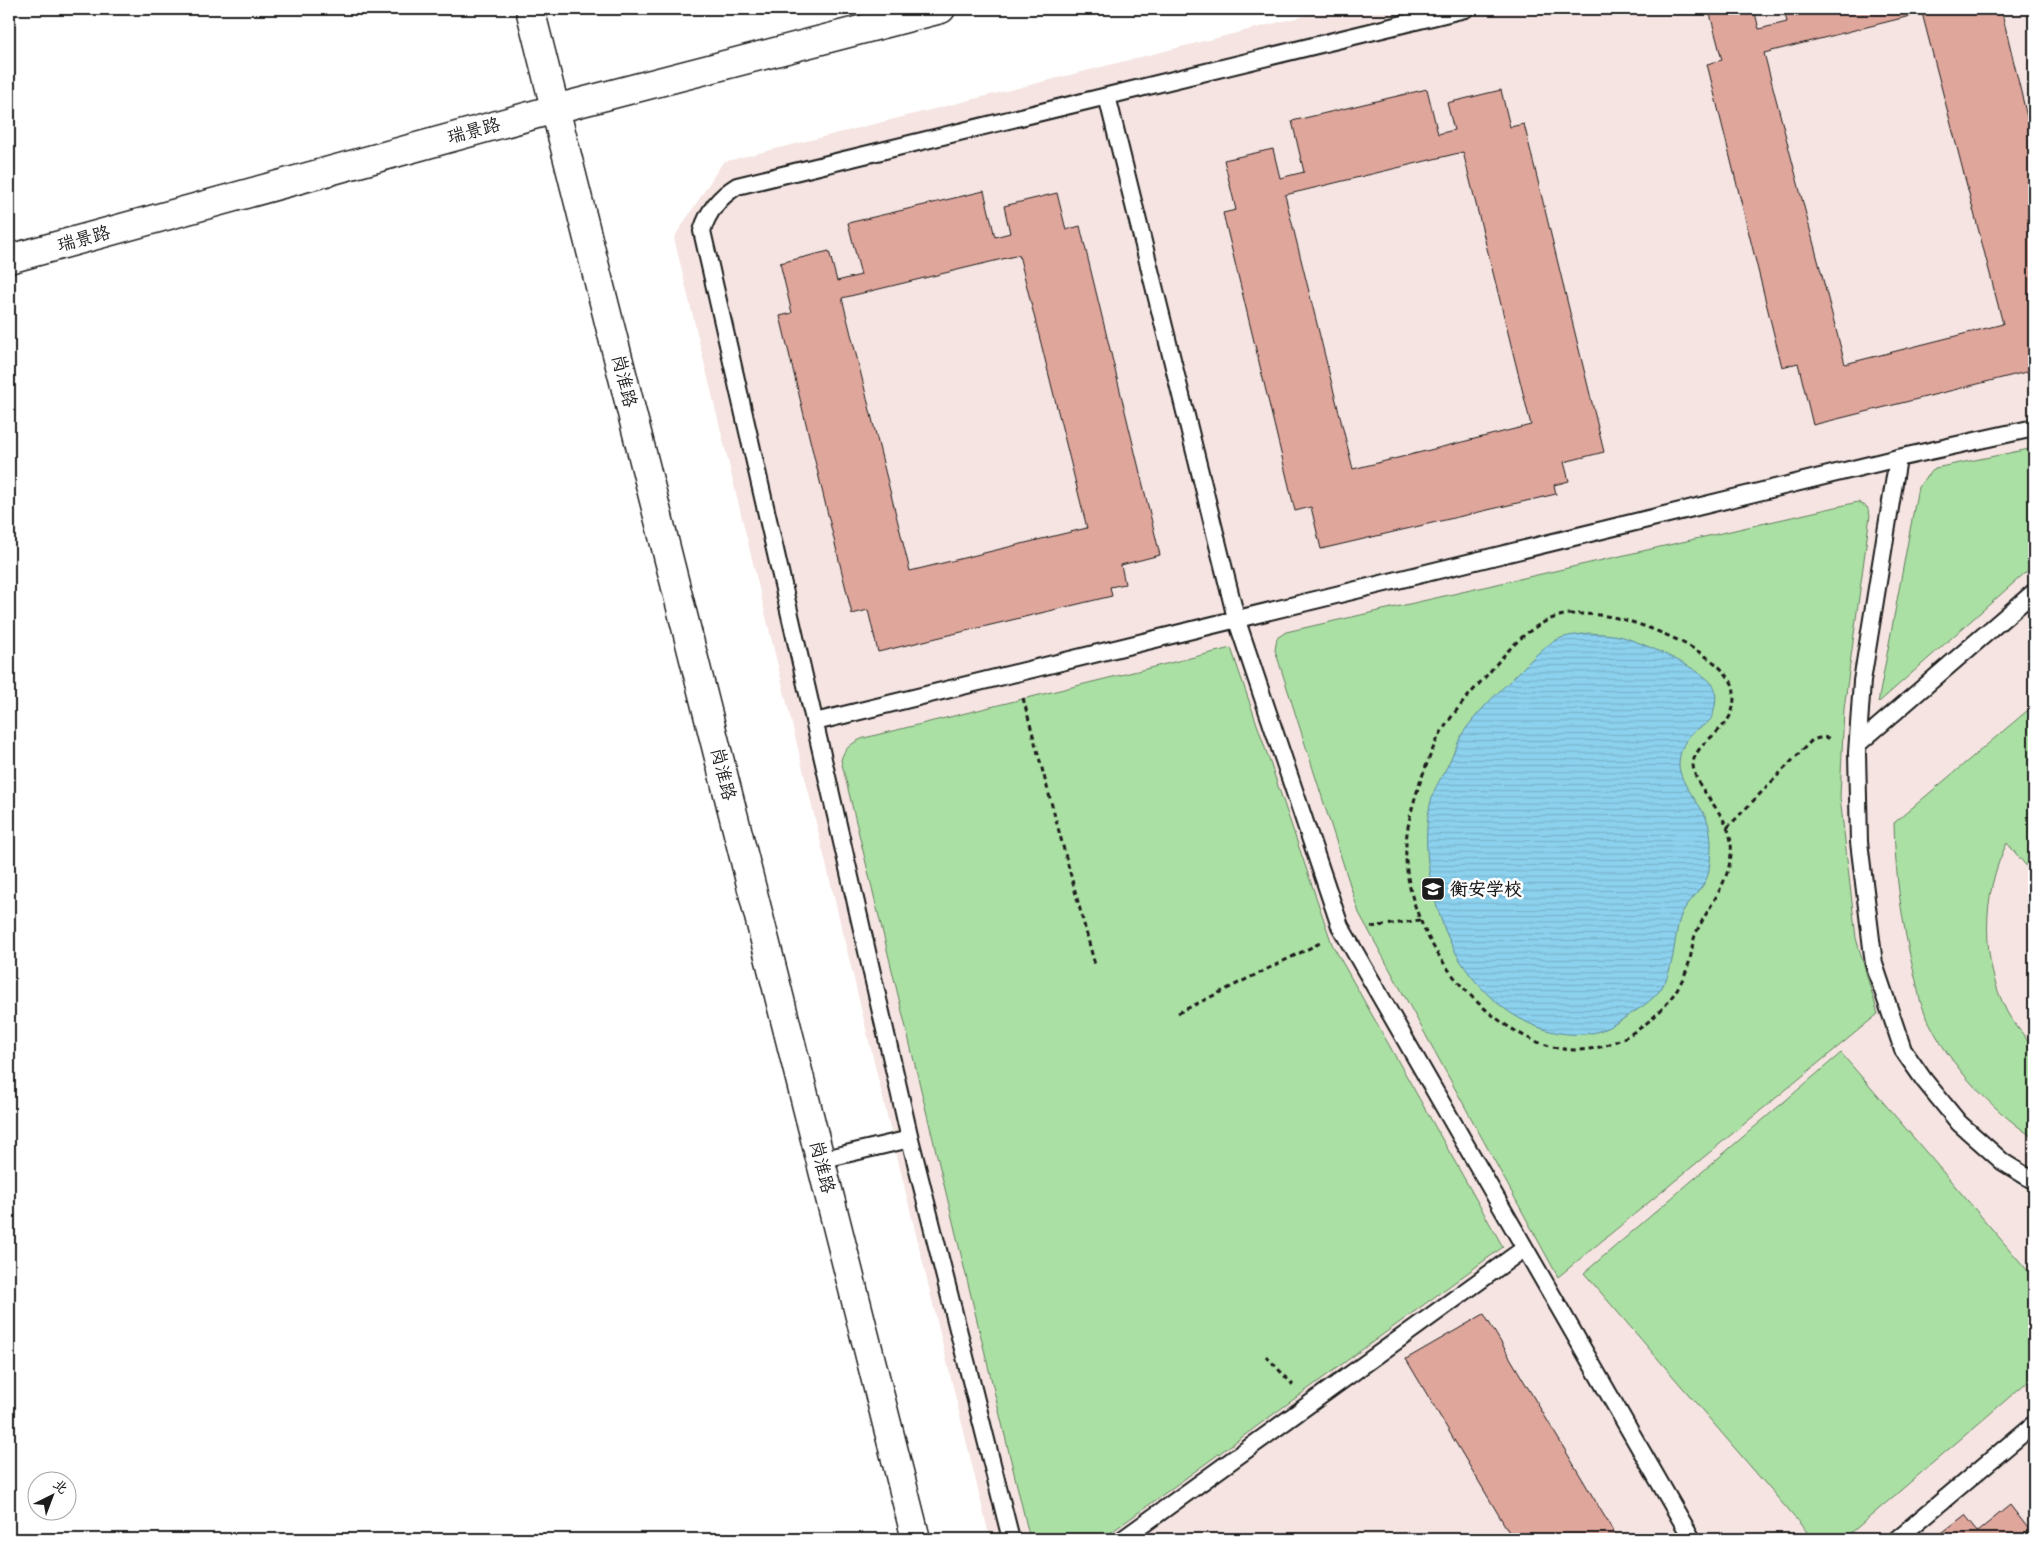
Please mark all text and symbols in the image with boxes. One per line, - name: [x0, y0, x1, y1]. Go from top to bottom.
- street label: 瑞景路: [445, 114, 503, 148]
- street label: 瑞景路: [55, 222, 113, 256]
- street label: 岗淮路: [607, 352, 641, 410]
- street label: 岗淮路: [706, 745, 740, 803]
- school or university icon: 衡安学校: [1420, 876, 1446, 902]
- place label: 衡安学校: [1450, 879, 1522, 900]
- street label: 岗淮路: [805, 1138, 839, 1196]
- north arrow: [28, 1470, 78, 1520]
- text: 北: [49, 1476, 71, 1498]

